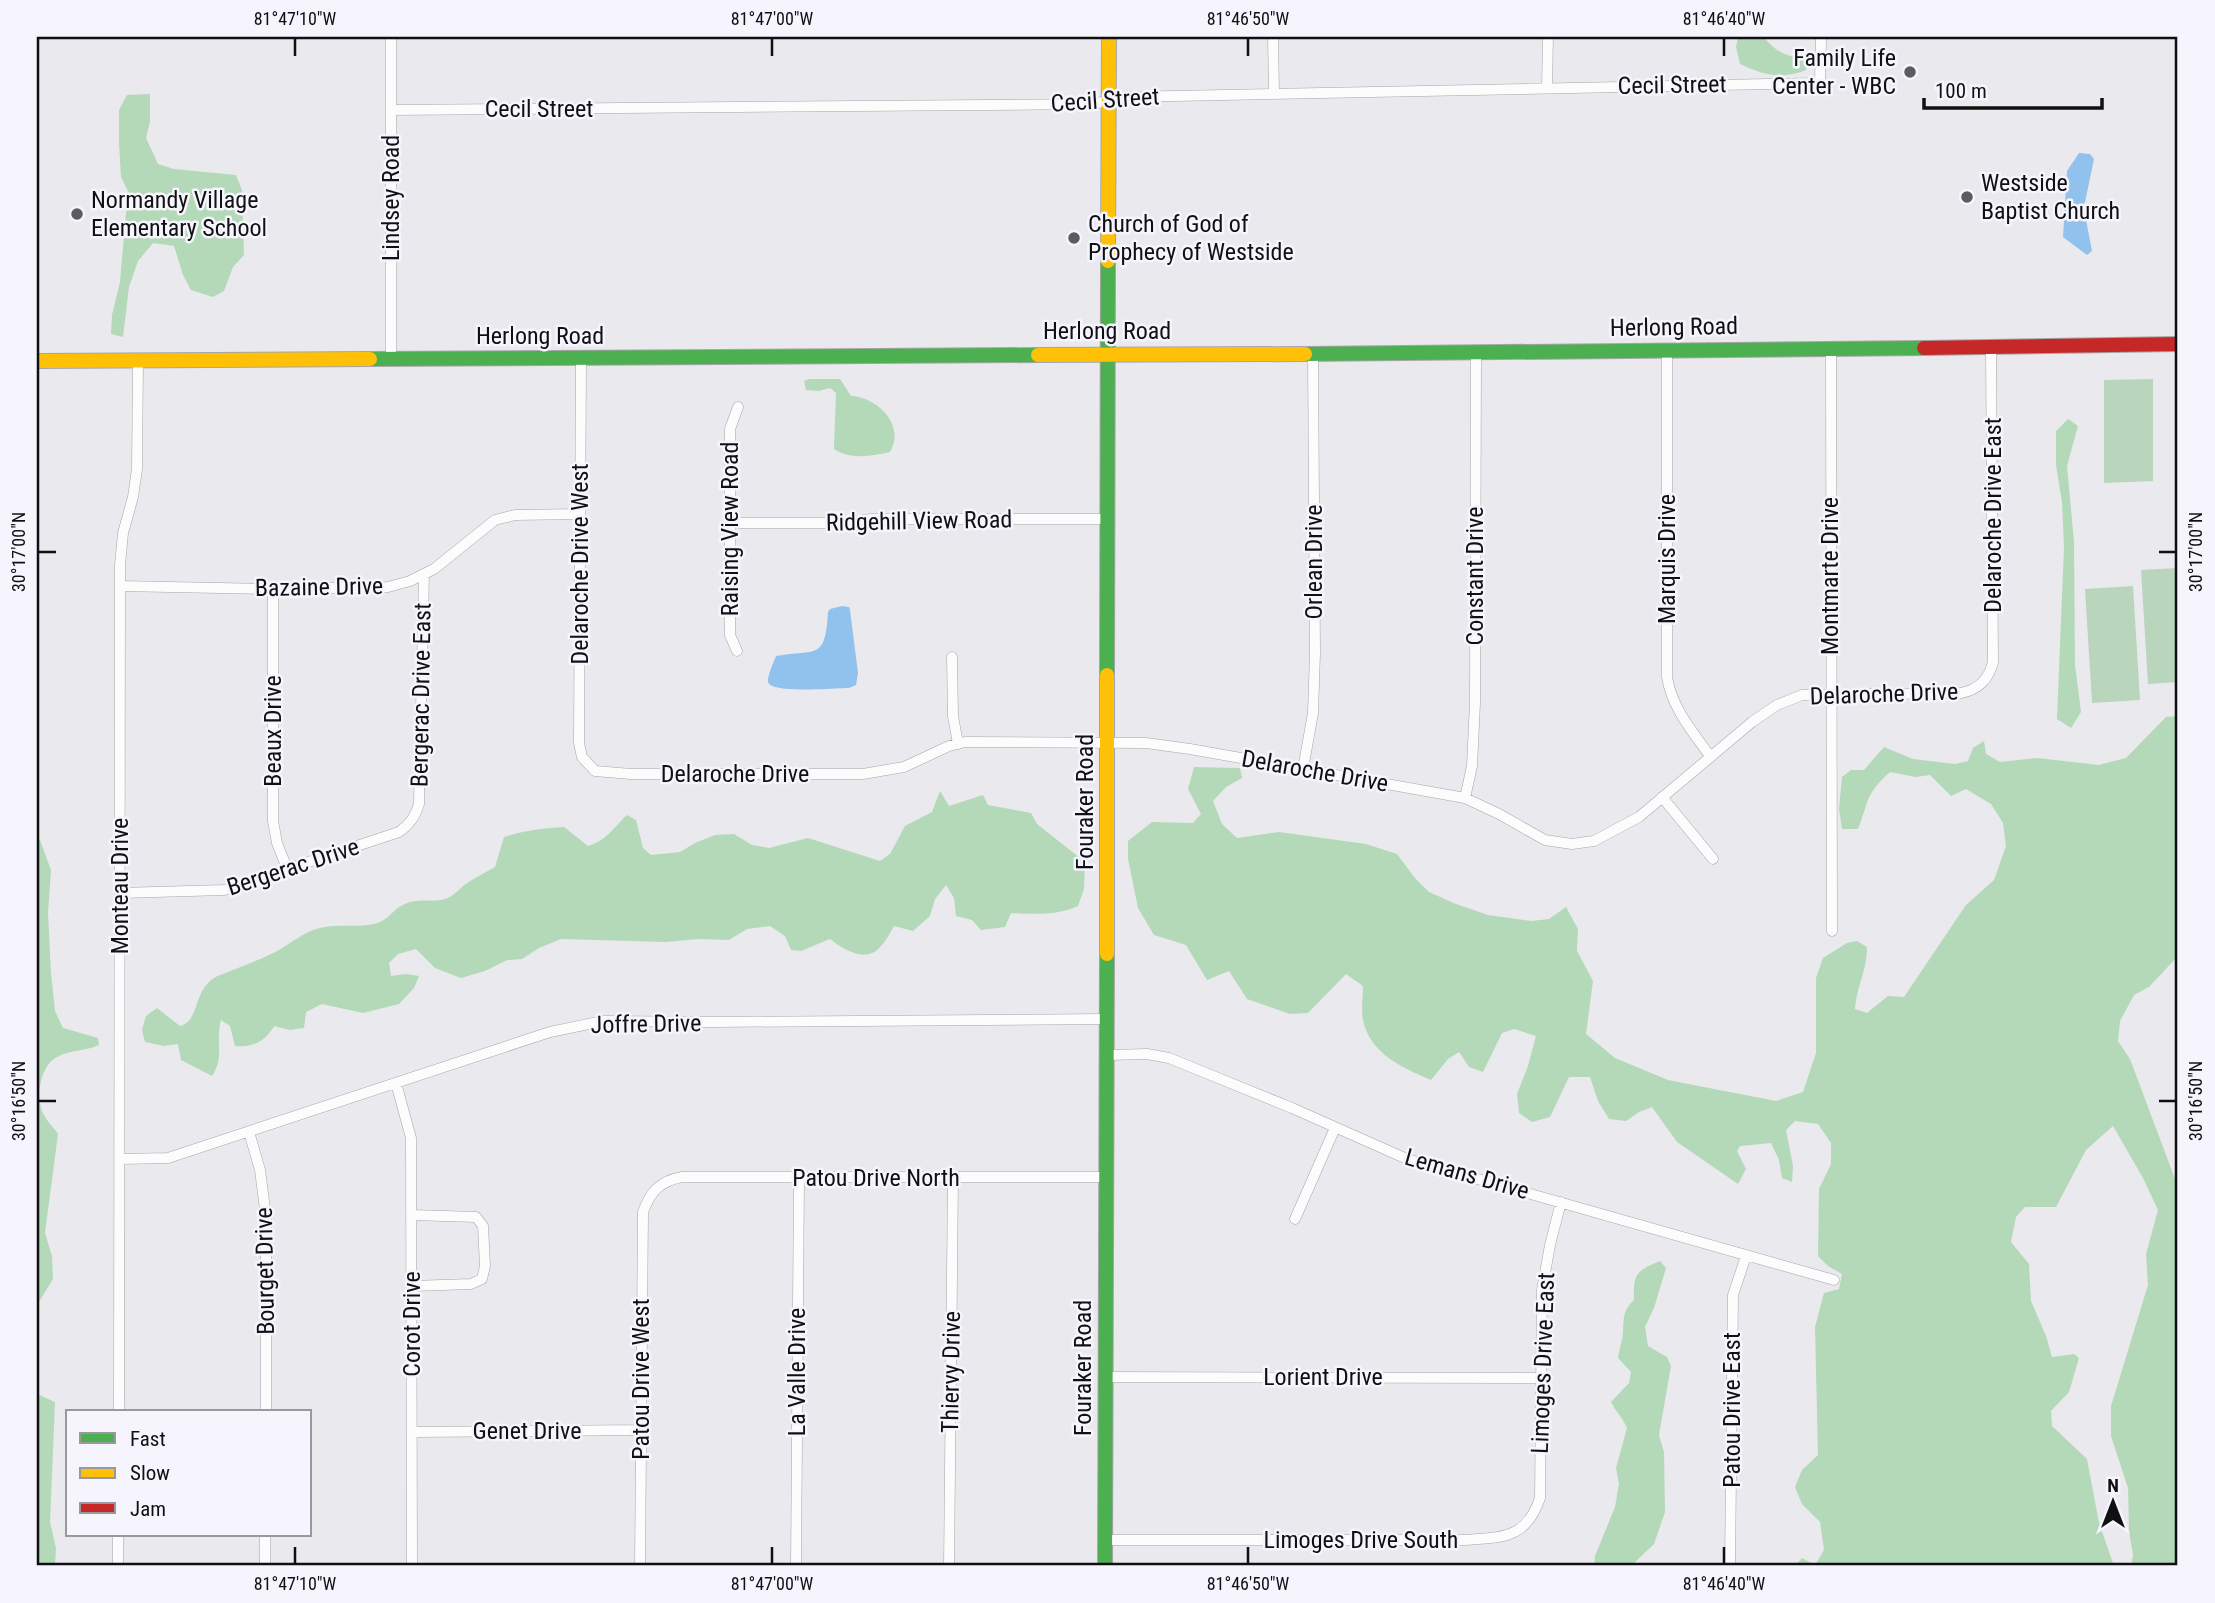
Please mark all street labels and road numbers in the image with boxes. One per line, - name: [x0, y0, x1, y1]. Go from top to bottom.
- street label: Cecil Street: [1617, 70, 1727, 100]
- street label: Cecil Street: [1050, 82, 1160, 118]
- street label: Cecil Street: [485, 95, 593, 123]
- street label: Lindsey Road: [377, 135, 405, 261]
- street label: Herlong Road: [1610, 312, 1738, 342]
- street label: Herlong Road: [1043, 317, 1171, 345]
- street label: Herlong Road: [476, 322, 604, 350]
- street label: Delaroche Drive East: [1979, 417, 2007, 613]
- street label: Raising View Road: [716, 442, 744, 616]
- street label: Delaroche Drive West: [566, 463, 594, 665]
- street label: Marquis Drive: [1653, 494, 1681, 624]
- street label: Montmarte Drive: [1816, 497, 1844, 655]
- street label: Orlean Drive: [1300, 504, 1328, 620]
- street label: Ridgehill View Road: [826, 505, 1012, 537]
- street label: Constant Drive: [1461, 507, 1489, 645]
- street label: Bazaine Drive: [255, 572, 383, 602]
- street label: Bergerac Drive East: [405, 603, 437, 787]
- street label: Beaux Drive: [259, 675, 287, 787]
- street label: Delaroche Drive: [1809, 677, 1959, 711]
- street label: Fouraker Road: [1071, 734, 1099, 870]
- street label: Delaroche Drive: [1239, 744, 1391, 798]
- street label: Delaroche Drive: [661, 760, 809, 788]
- street label: Monteau Drive: [106, 818, 134, 954]
- street label: Bergerac Drive: [223, 832, 363, 902]
- street label: Joffre Drive: [590, 1009, 702, 1039]
- street label: Lemans Drive: [1402, 1143, 1532, 1205]
- street label: Patou Drive North: [792, 1164, 960, 1192]
- street label: Bourget Drive: [250, 1207, 280, 1335]
- street label: Corot Drive: [398, 1271, 426, 1377]
- street label: Limoges Drive East: [1526, 1272, 1560, 1454]
- street label: Patou Drive West: [627, 1298, 655, 1460]
- street label: Fouraker Road: [1069, 1300, 1097, 1436]
- street label: La Valle Drive: [783, 1308, 811, 1436]
- street label: Thiervy Drive: [936, 1311, 966, 1433]
- street label: Patou Drive East: [1718, 1332, 1746, 1488]
- street label: Lorient Drive: [1263, 1363, 1383, 1391]
- street label: Genet Drive: [473, 1417, 581, 1445]
- street label: Limoges Drive South: [1264, 1526, 1458, 1554]

